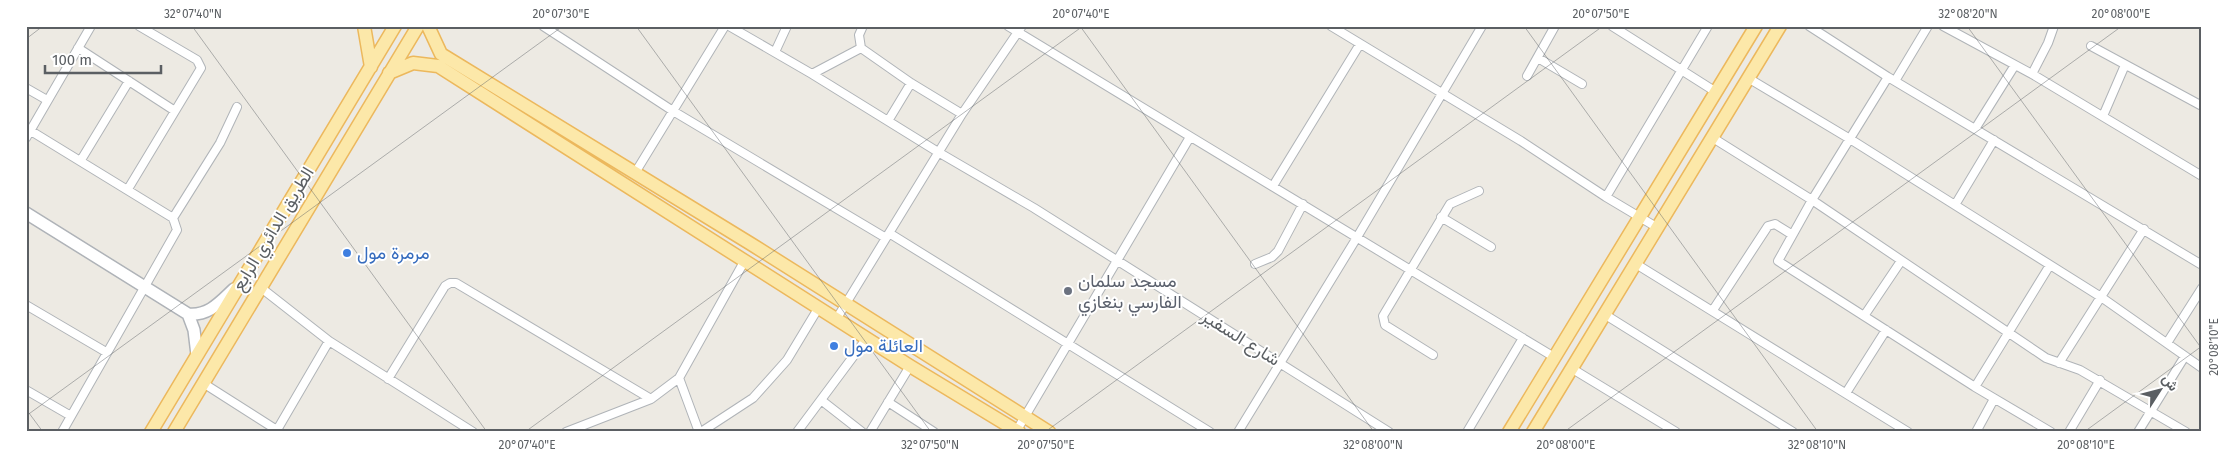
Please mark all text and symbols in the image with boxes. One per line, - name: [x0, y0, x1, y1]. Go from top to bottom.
- text: 32°07'40"N: [164, 7, 222, 21]
- text: 20°07'30"E: [532, 7, 590, 21]
- text: 20°07'40"E: [1052, 7, 1110, 21]
- text: 20°07'50"E: [1572, 7, 1630, 21]
- text: 32°08'20"N: [1938, 7, 1998, 21]
- text: 20°08'00"E: [2091, 7, 2151, 21]
- scale bar: [45, 42, 161, 74]
- text: 100 m: [52, 51, 92, 69]
- street label: الطريق الدائري الرابع: [227, 163, 322, 297]
- place label: مرمرة مول: [357, 242, 430, 264]
- marker: مرمرة مول: [341, 247, 353, 259]
- place label: مسجد سلمان الفارسي بنغازي: [1078, 270, 1182, 317]
- marker: مسجد سلمان الفارسي بنغازي: [1062, 285, 1074, 297]
- street label: شارع السفير: [1196, 305, 1284, 372]
- text: 20°08'10"E: [2207, 318, 2221, 376]
- place label: العائلة مول: [844, 335, 923, 357]
- marker: العائلة مول: [828, 340, 840, 352]
- north arrow: [2136, 366, 2186, 416]
- text: ش: [2158, 371, 2182, 395]
- text: 20°07'40"E: [498, 438, 556, 452]
- text: 32°07'50"N: [901, 438, 959, 452]
- text: 20°07'50"E: [1017, 438, 1075, 452]
- text: 32°08'00"N: [1343, 438, 1403, 452]
- text: 20°08'00"E: [1536, 438, 1596, 452]
- text: 32°08'10"N: [1788, 438, 1846, 452]
- text: 20°08'10"E: [2057, 438, 2115, 452]

